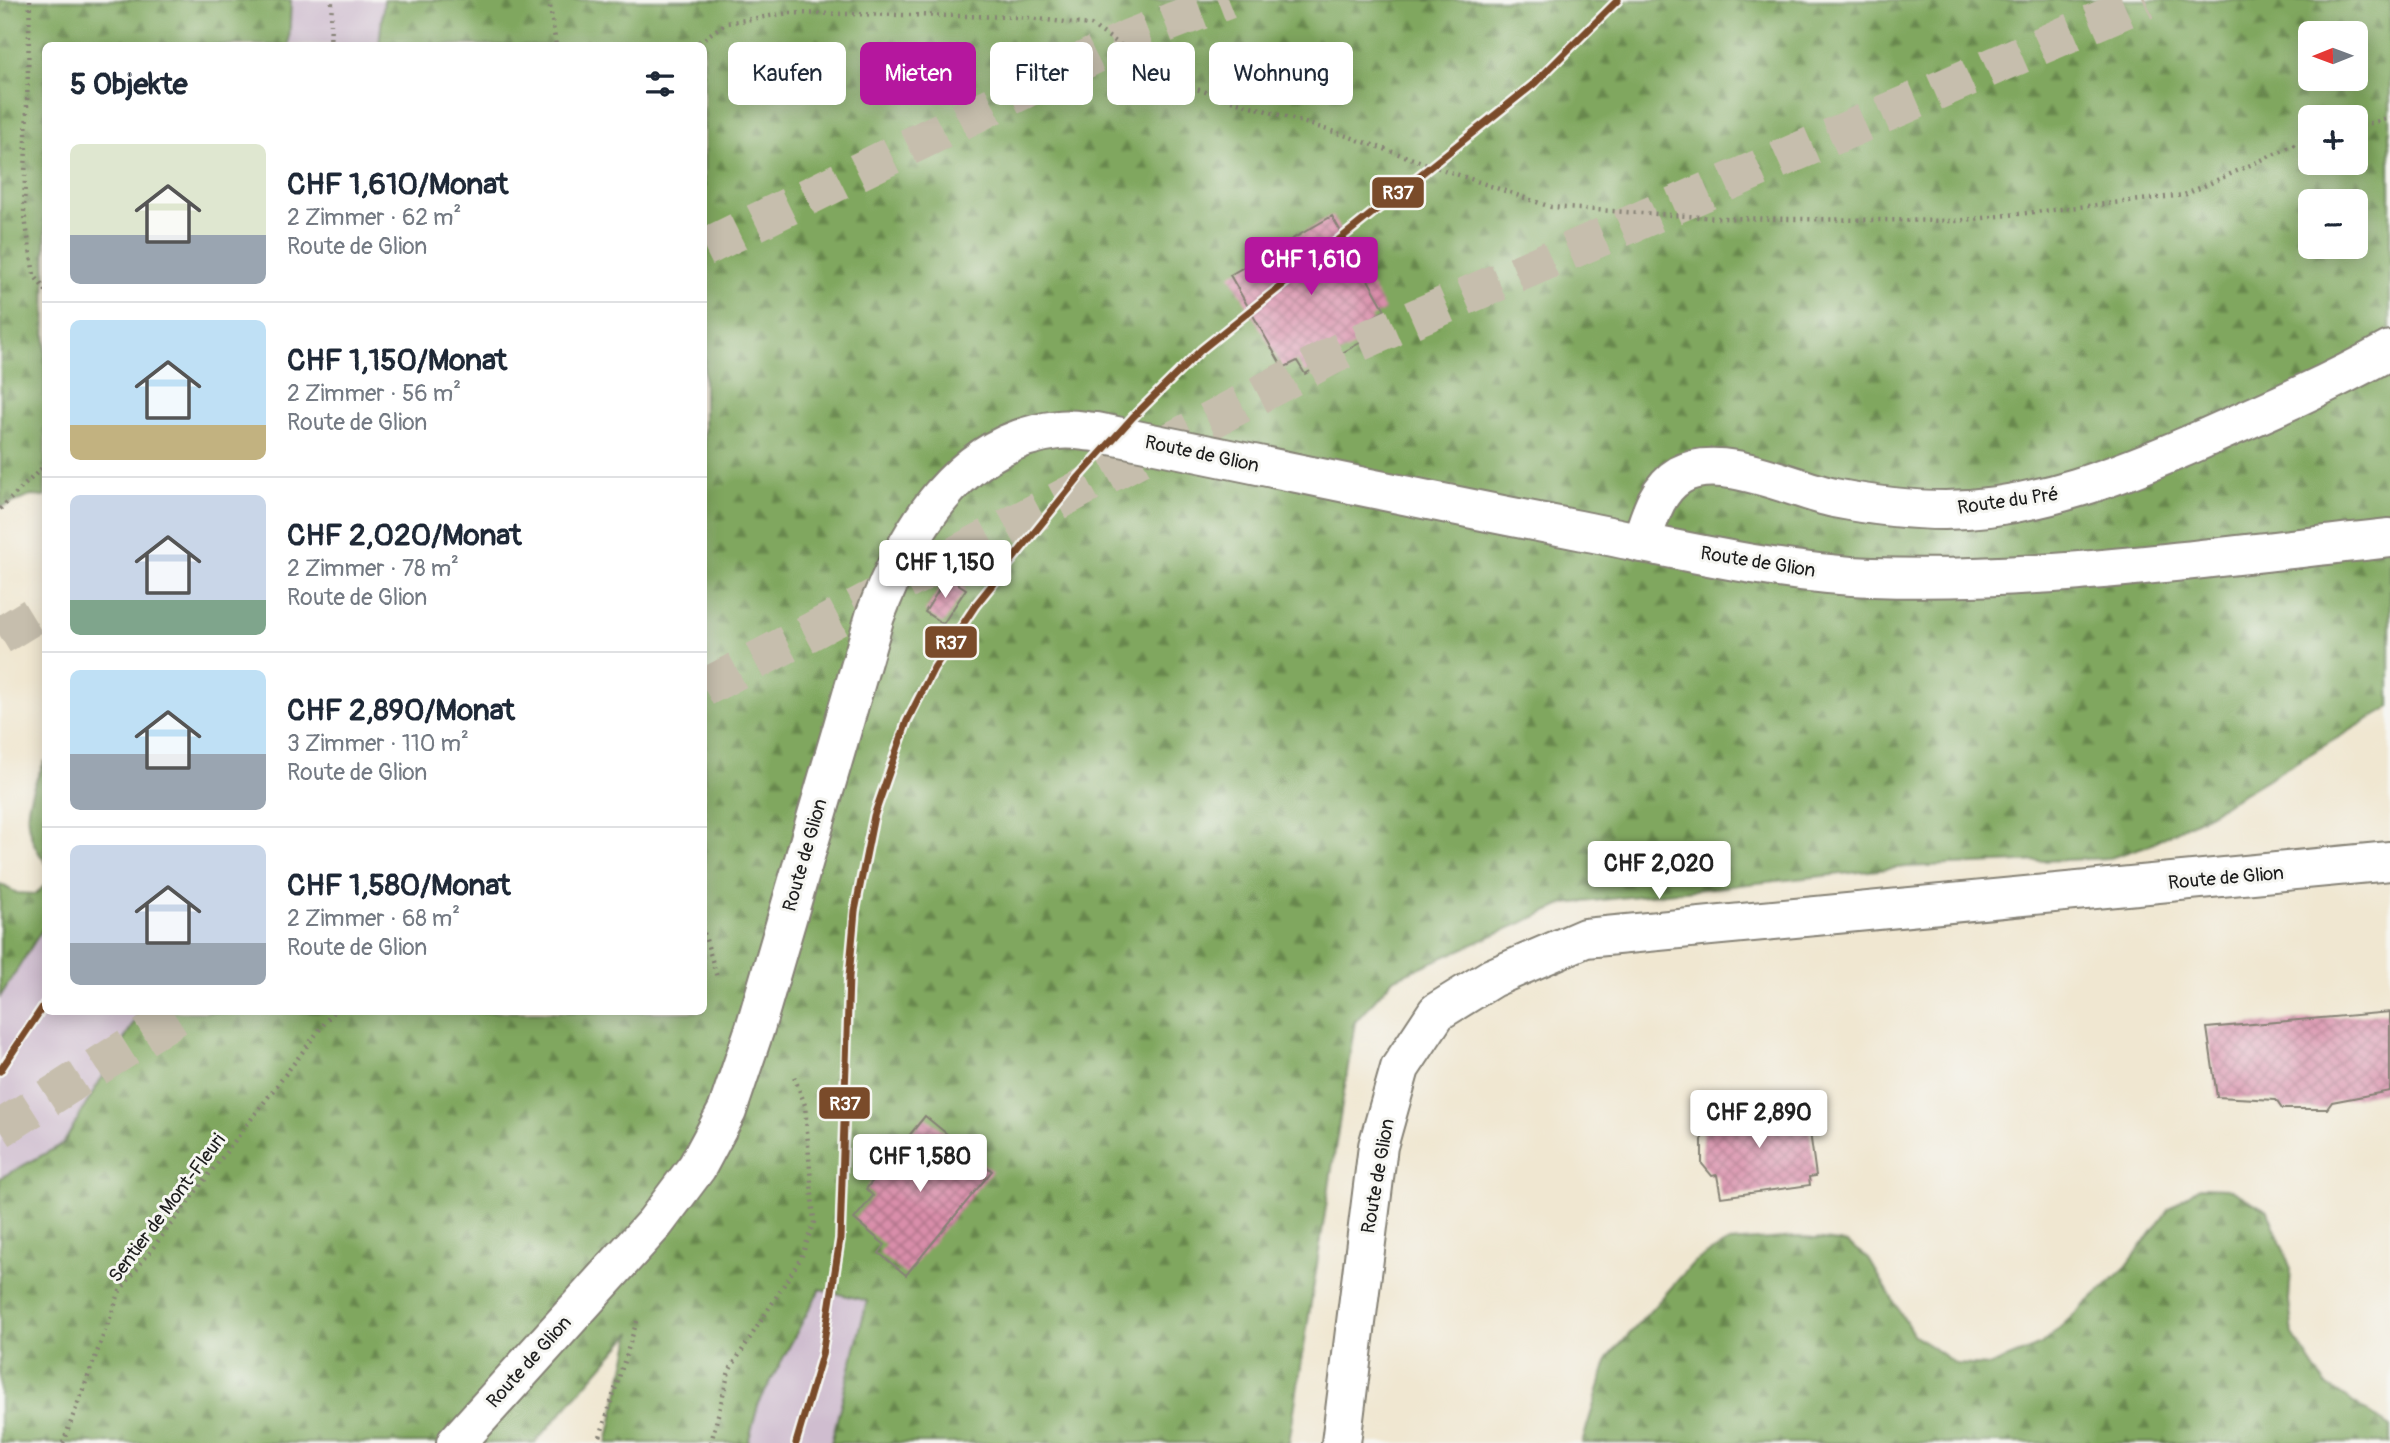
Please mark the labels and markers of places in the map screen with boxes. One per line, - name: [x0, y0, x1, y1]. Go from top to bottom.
- pin: CHF 1,610: [1231, 238, 1391, 297]
- pin: CHF 1,150: [865, 540, 1025, 600]
- pin: CHF 2,020: [1579, 842, 1739, 901]
- pin: CHF 2,890: [1679, 1090, 1839, 1150]
- pin: CHF 1,580: [840, 1134, 1000, 1194]

